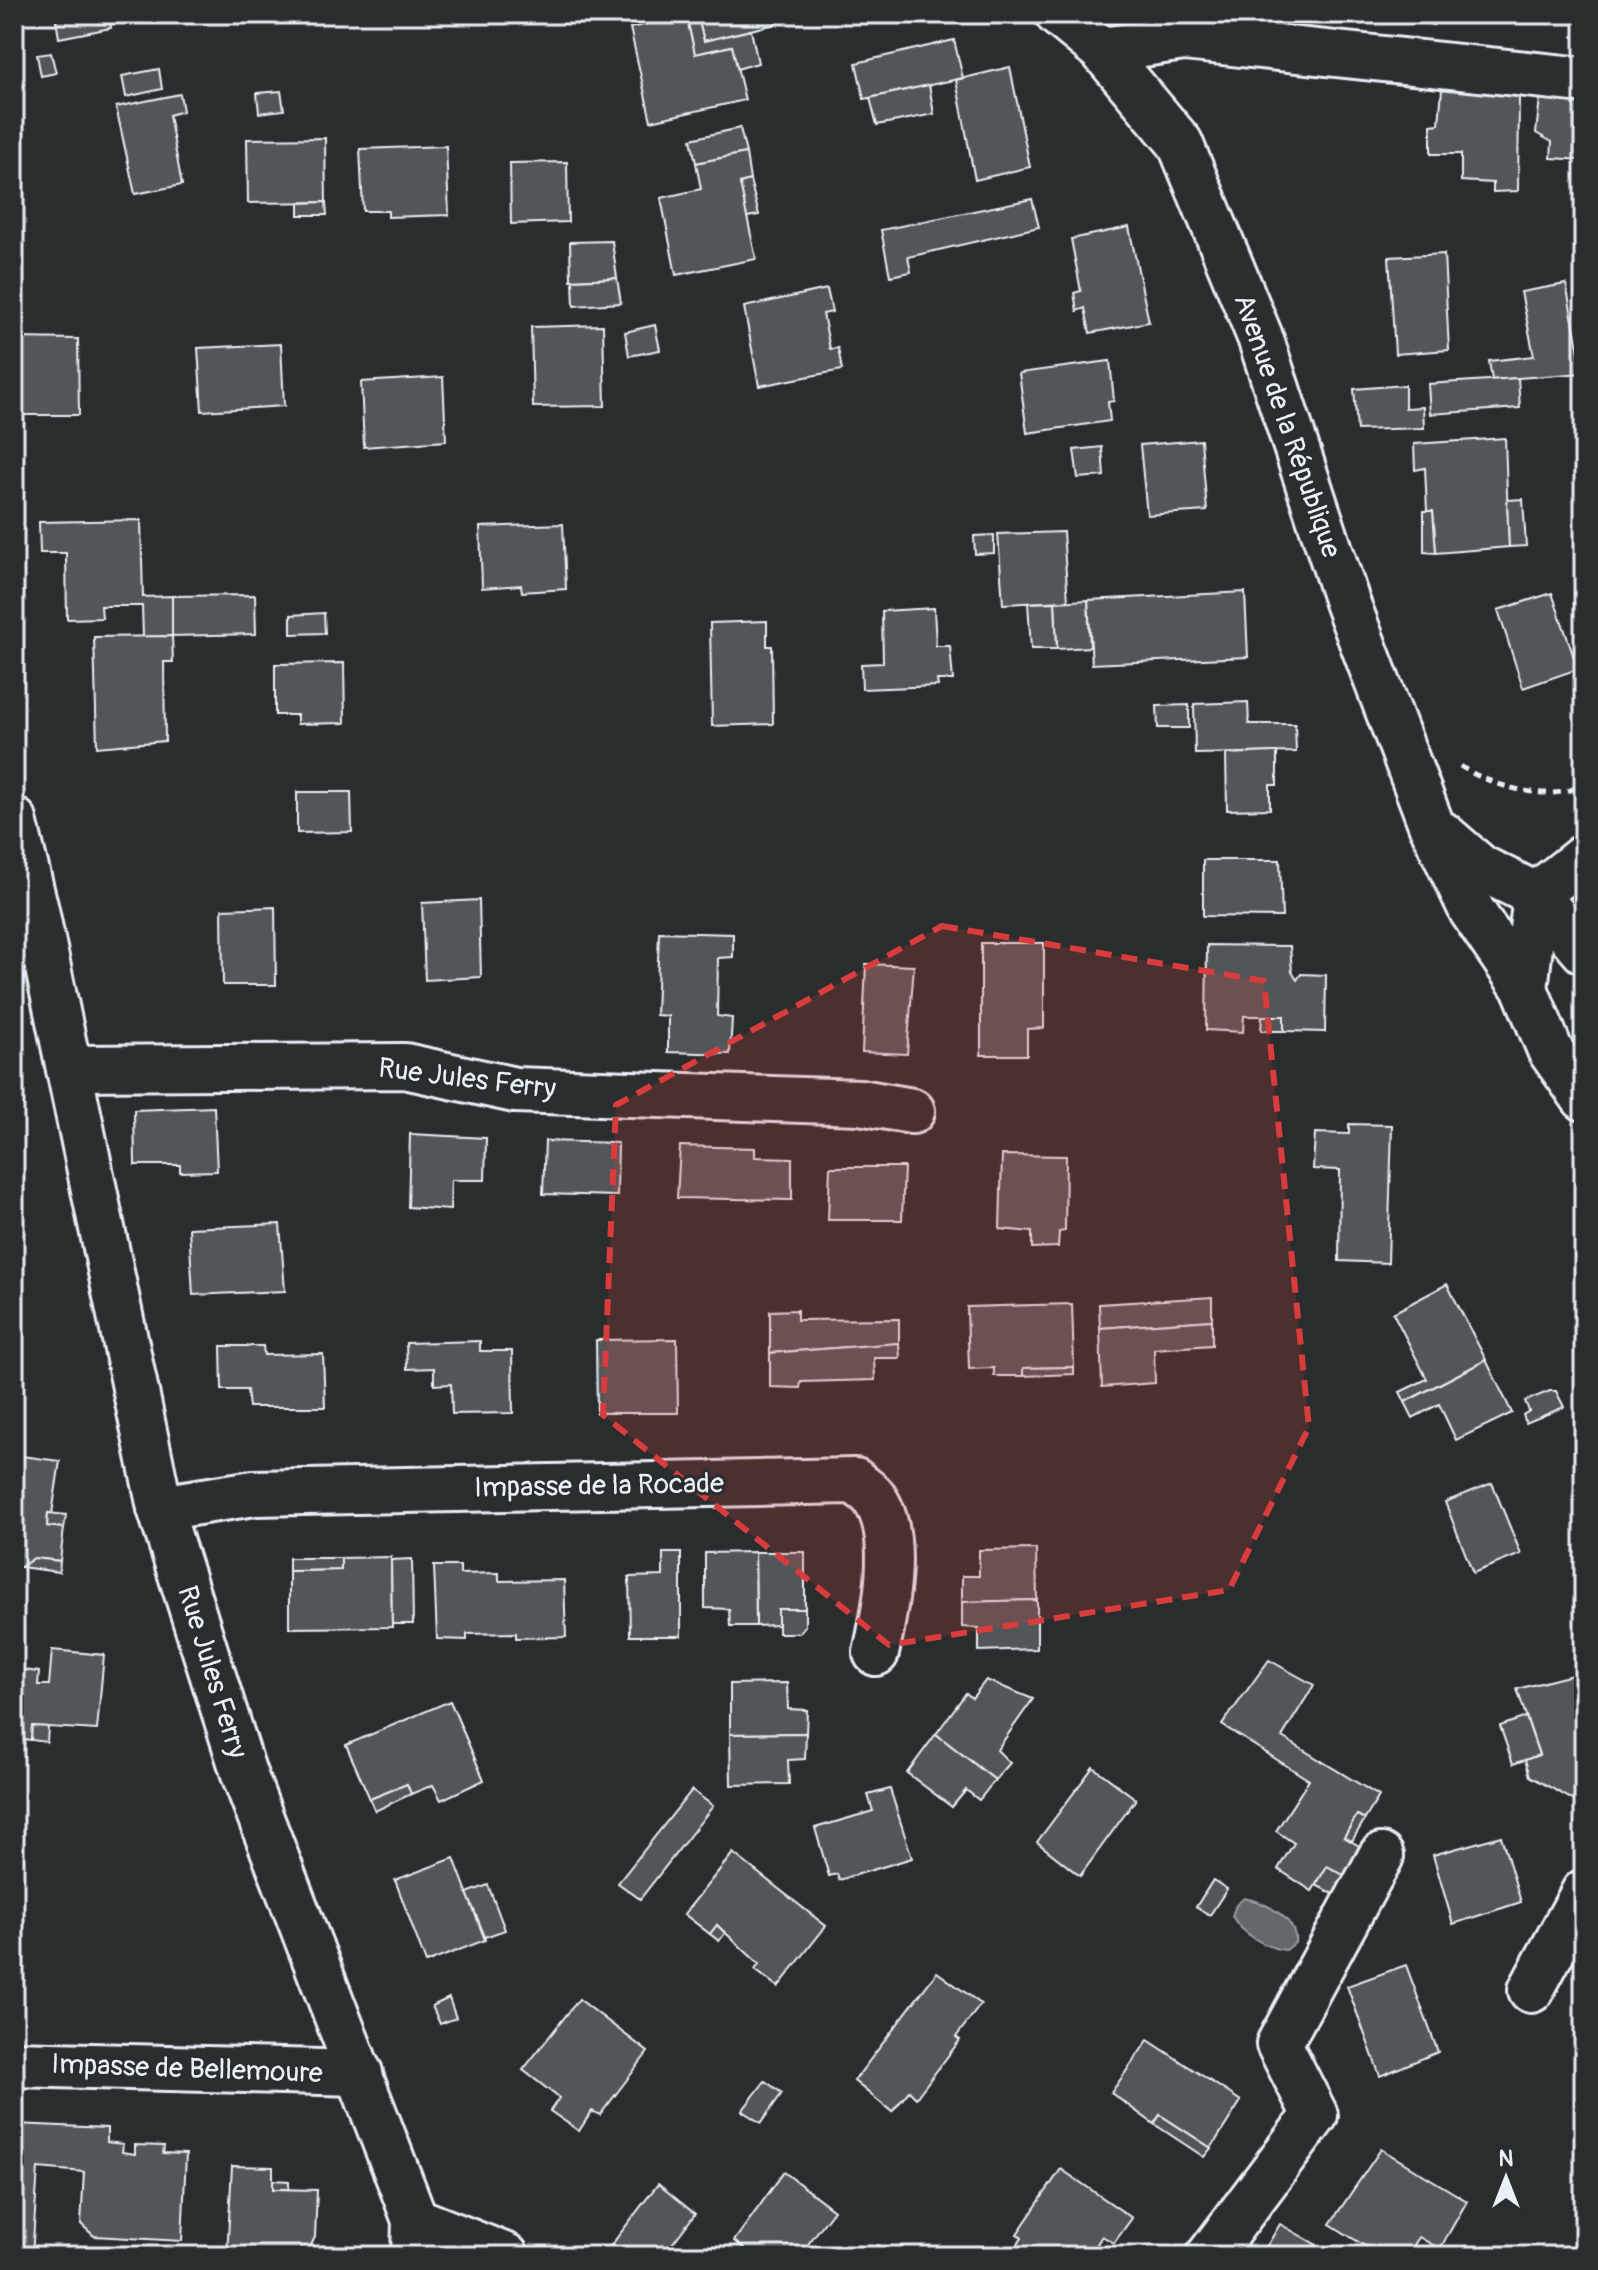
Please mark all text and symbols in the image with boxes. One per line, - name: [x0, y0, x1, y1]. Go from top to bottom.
- street label: Avenue de la République: [1225, 290, 1349, 563]
- street label: Rue Jules Ferry: [376, 1051, 558, 1107]
- street label: Impasse de la Rocade: [474, 1466, 724, 1506]
- street label: Rue Jules Ferry: [169, 1582, 255, 1763]
- street label: Impasse de Bellemoure: [51, 2047, 323, 2091]
- north arrow: [1466, 2138, 1546, 2218]
- text: N: [1499, 2145, 1514, 2173]

